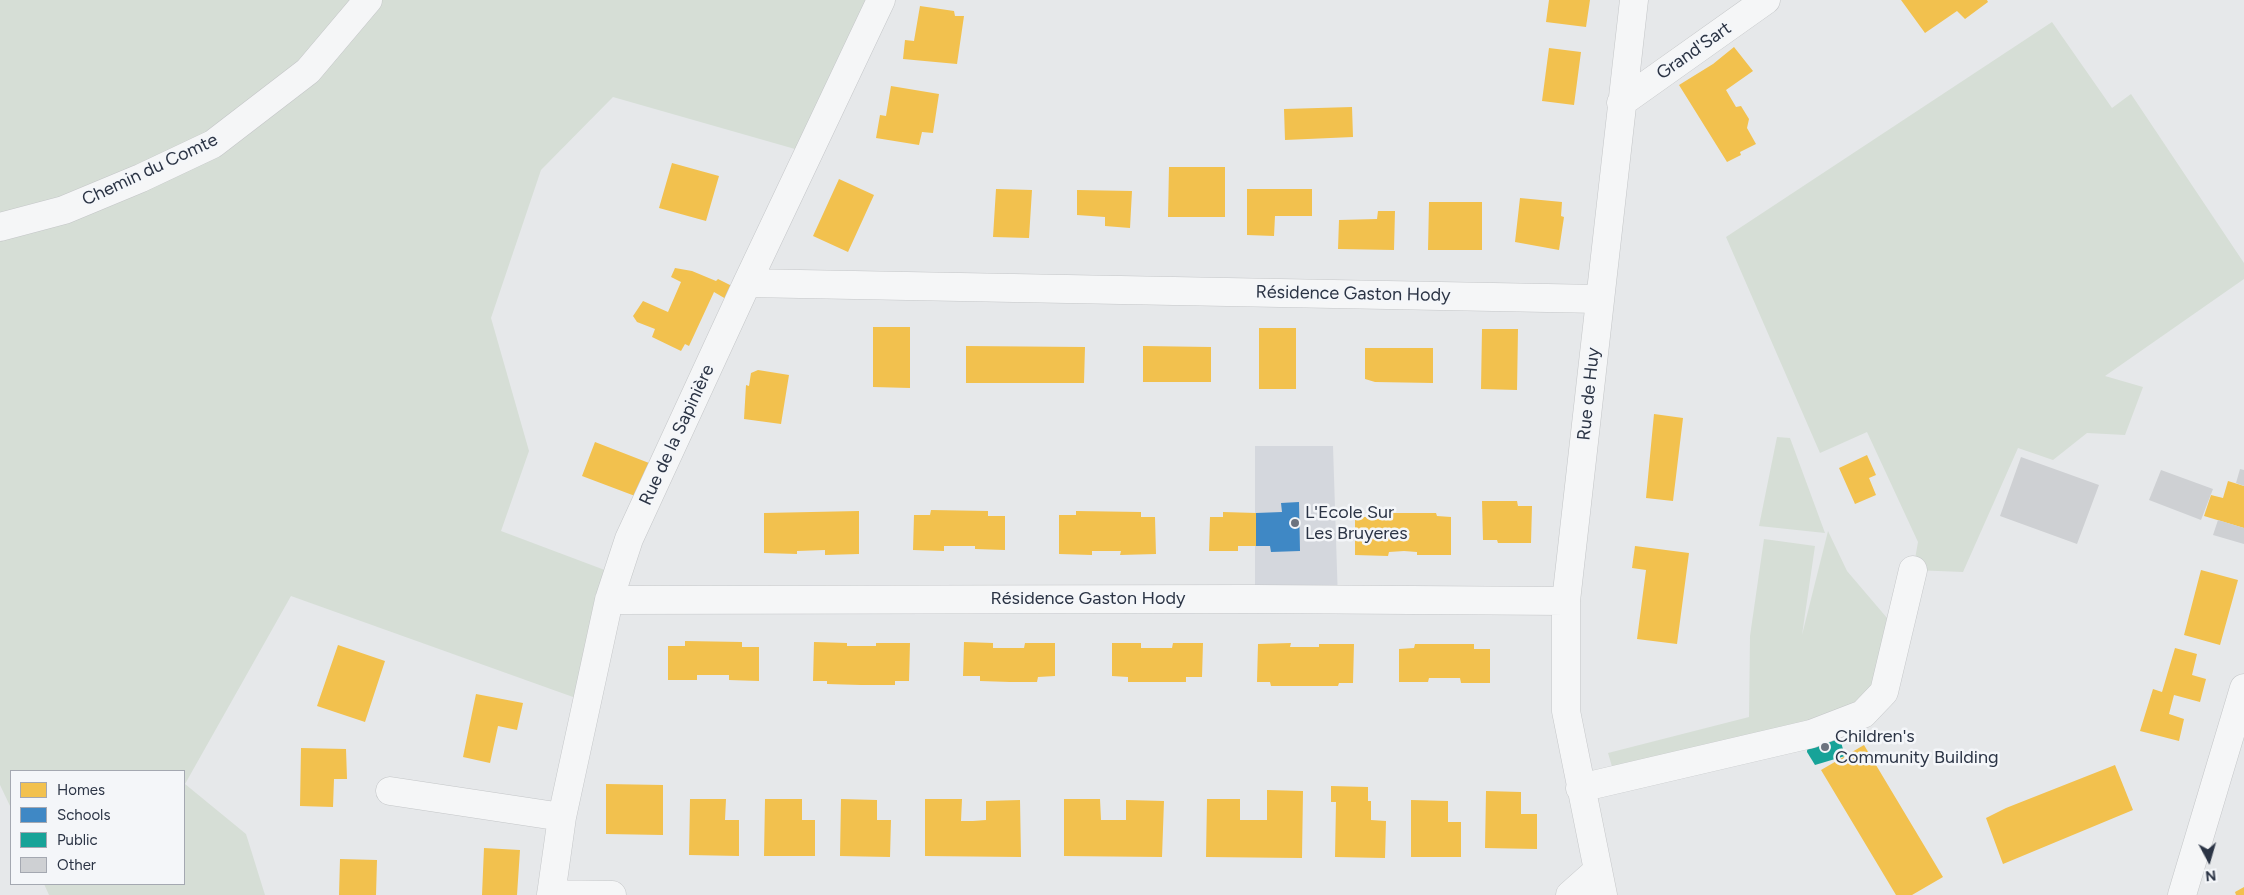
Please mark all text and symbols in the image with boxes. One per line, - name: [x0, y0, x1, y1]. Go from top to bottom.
- street label: Grand'Sart: [1652, 17, 1736, 85]
- street label: Chemin du Comte: [79, 129, 221, 211]
- street label: Résidence Gaston Hody: [1255, 281, 1451, 307]
- street label: Rue de Huy: [1573, 346, 1605, 442]
- street label: Rue de la Sapinière: [635, 361, 719, 509]
- place label: L'Ecole Sur Les Bruyeres: [1305, 502, 1408, 544]
- marker: L'Ecole Sur Les Bruyeres: [1289, 517, 1301, 529]
- street label: Résidence Gaston Hody: [990, 588, 1186, 610]
- place label: Children's Community Building: [1835, 726, 1999, 769]
- marker: Children's Community Building: [1819, 741, 1831, 753]
- legend: [10, 770, 185, 885]
- text: Homes: [57, 781, 105, 799]
- text: Schools: [57, 806, 110, 824]
- text: Public: [57, 831, 98, 849]
- north arrow: [2184, 835, 2234, 885]
- text: Other: [57, 856, 96, 874]
- text: N: [2204, 866, 2217, 884]

